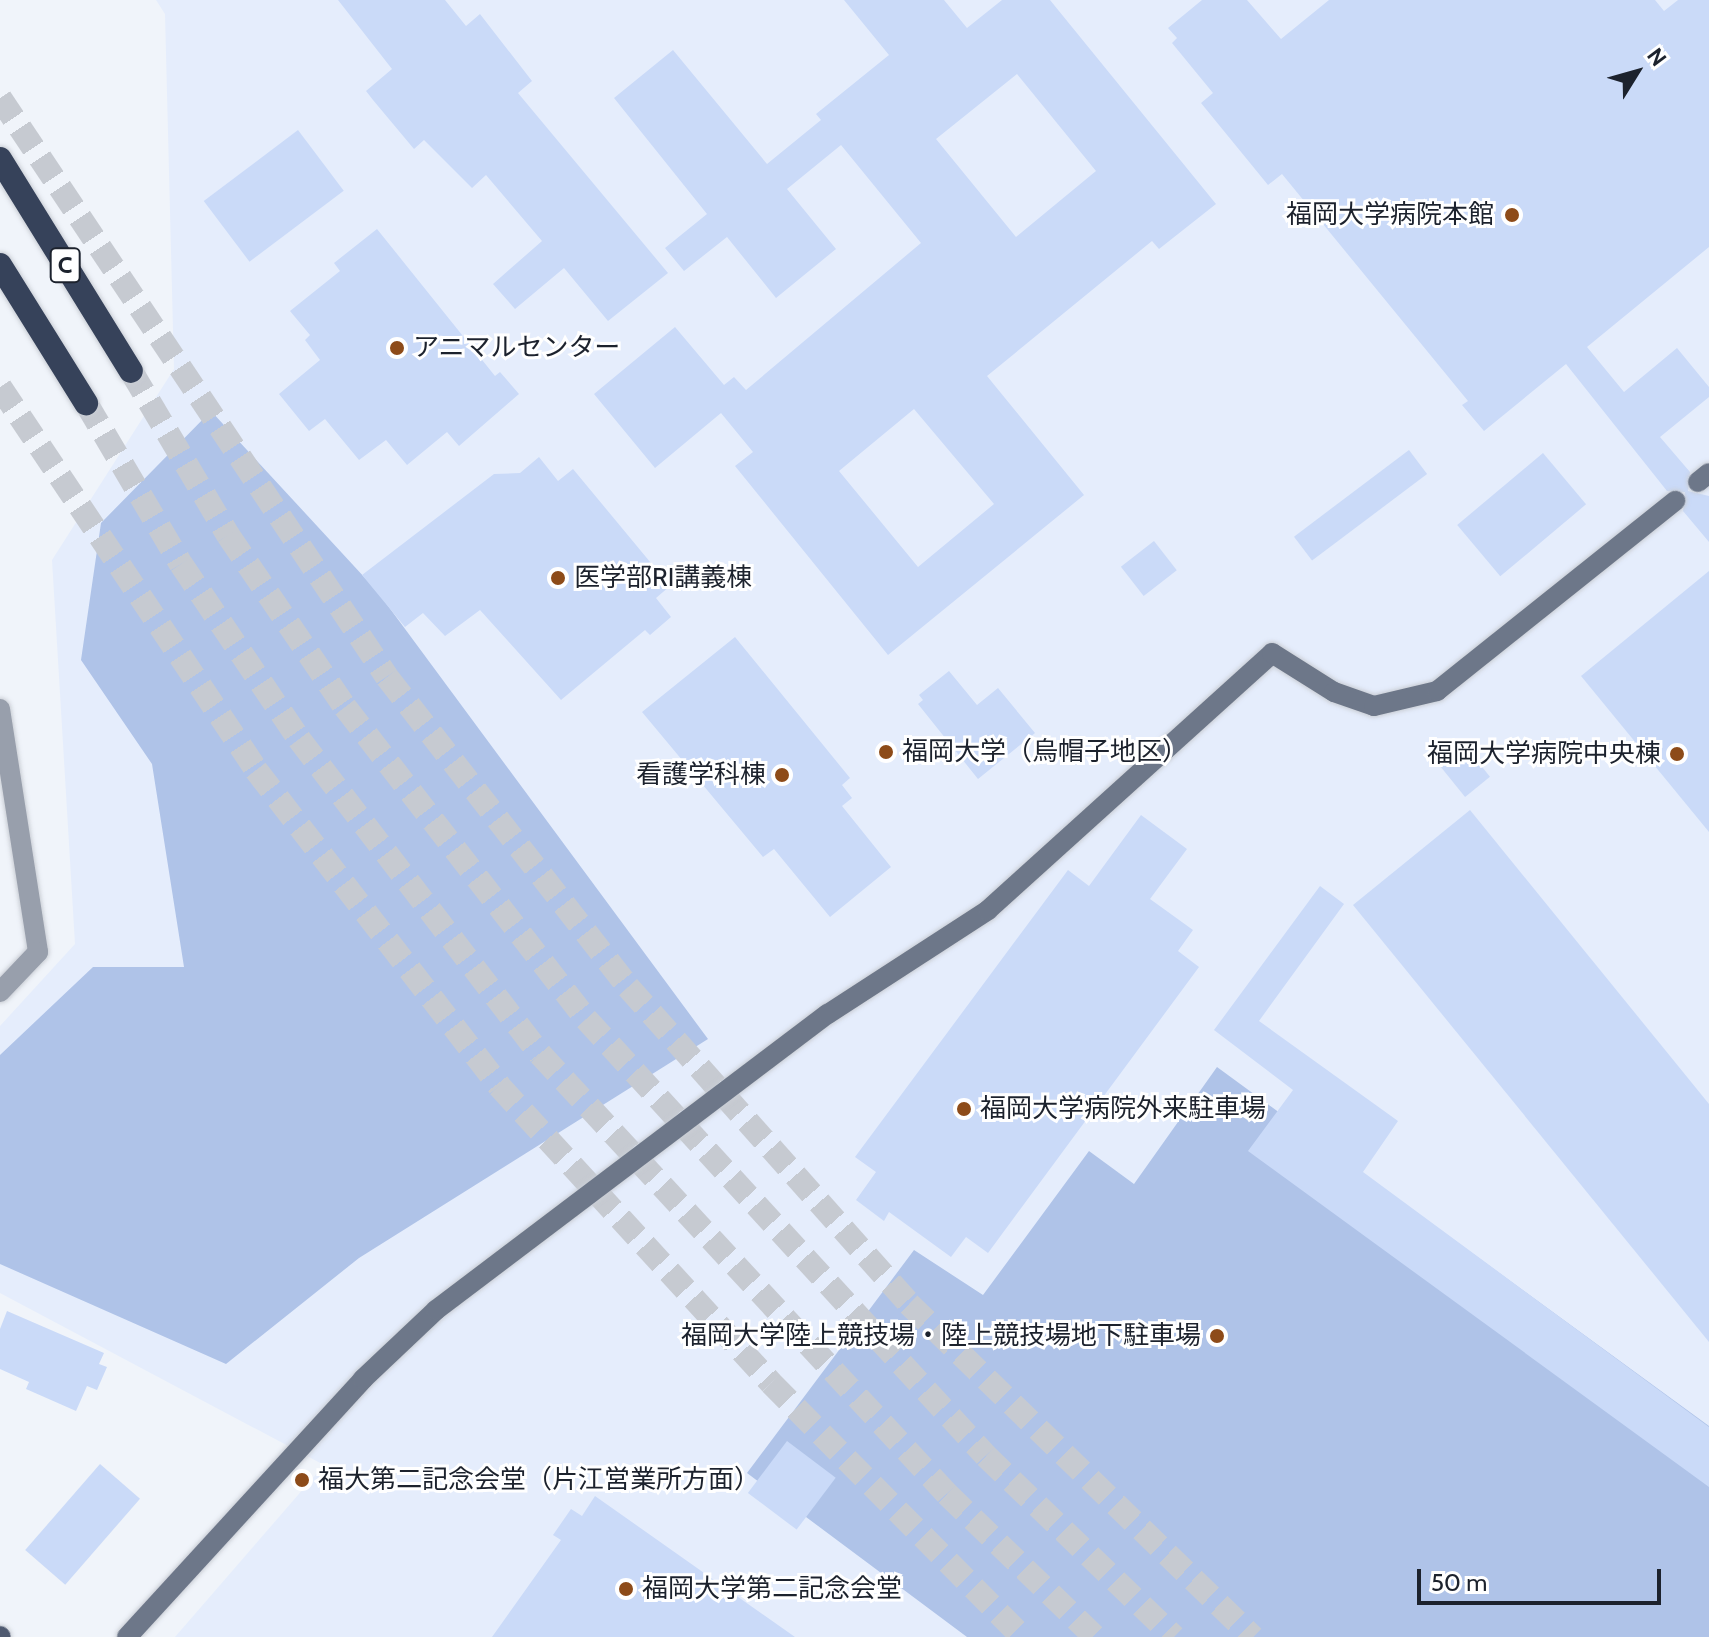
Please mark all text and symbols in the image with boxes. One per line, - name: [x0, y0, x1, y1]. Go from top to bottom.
- north arrow: [1597, 32, 1677, 112]
- text: N: [1641, 43, 1672, 72]
- place label: 福岡大学病院本館: [1286, 199, 1494, 231]
- marker: 福岡大学病院本館: [1501, 204, 1523, 226]
- road number: C: [49, 245, 81, 285]
- place label: アニマルセンター: [413, 332, 621, 364]
- marker: アニマルセンター: [388, 339, 406, 357]
- place label: 医学部RI講義棟: [574, 562, 752, 594]
- marker: 医学部RI講義棟: [549, 569, 567, 587]
- place label: 福岡大学（烏帽子地区）: [902, 736, 1188, 768]
- place label: 福岡大学病院中央棟: [1427, 738, 1661, 770]
- marker: 福岡大学（烏帽子地区）: [877, 743, 895, 761]
- marker: 福岡大学病院中央棟: [1668, 745, 1686, 763]
- place label: 看護学科棟: [636, 759, 766, 791]
- marker: 看護学科棟: [773, 766, 791, 784]
- place label: 福岡大学病院外来駐車場: [980, 1093, 1266, 1125]
- marker: 福岡大学病院外来駐車場: [955, 1100, 973, 1118]
- place label: 福岡大学陸上競技場・陸上競技場地下駐車場: [681, 1320, 1201, 1352]
- marker: 福岡大学陸上競技場・陸上競技場地下駐車場: [1208, 1327, 1226, 1345]
- place label: 福大第二記念会堂（片江営業所方面）: [318, 1464, 760, 1496]
- marker: 福大第二記念会堂（片江営業所方面）: [293, 1471, 311, 1489]
- scale bar: [1421, 1553, 1665, 1603]
- text: 50 m: [1431, 1568, 1487, 1597]
- place label: 福岡大学第二記念会堂: [642, 1573, 902, 1605]
- marker: 福岡大学第二記念会堂: [617, 1580, 635, 1598]

